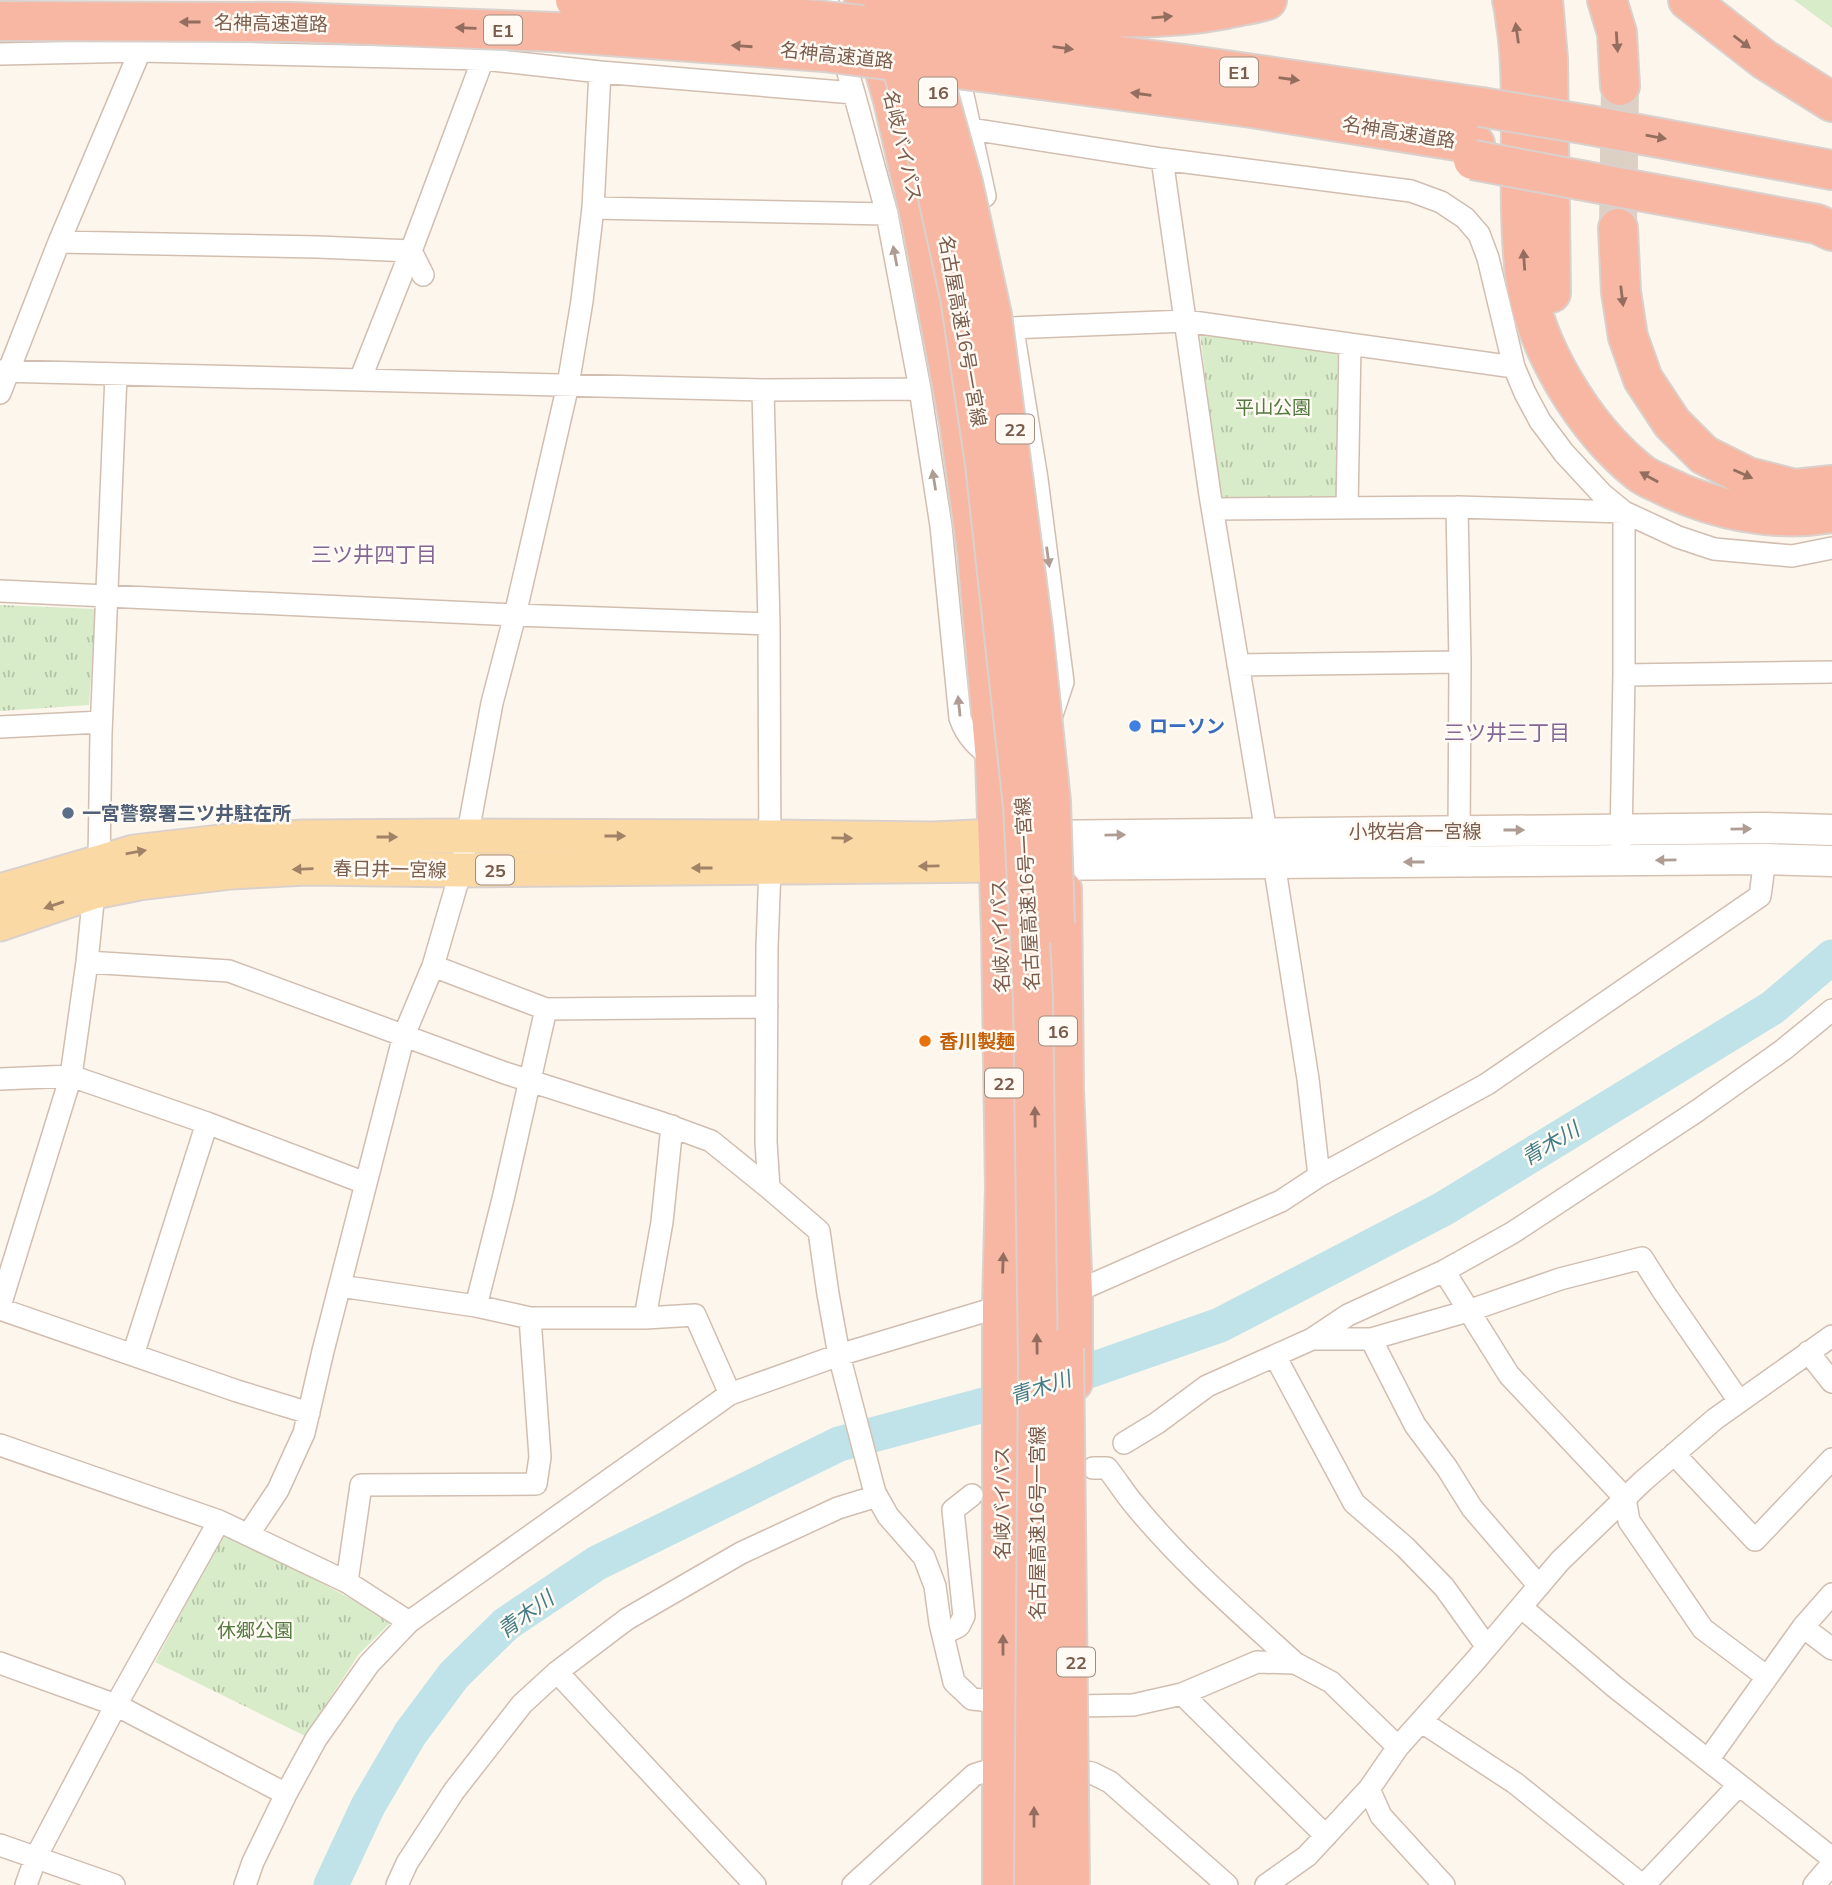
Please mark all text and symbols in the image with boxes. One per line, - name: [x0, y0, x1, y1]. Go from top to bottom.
- street label: 名神高速道路: [214, 10, 328, 36]
- one-way arrow: [1151, 11, 1173, 22]
- road number: E1: [484, 15, 522, 44]
- one-way arrow: [178, 16, 200, 28]
- one-way arrow: [1511, 22, 1522, 44]
- one-way arrow: [455, 23, 477, 34]
- one-way arrow: [1612, 31, 1623, 53]
- one-way arrow: [1732, 35, 1751, 49]
- street label: 名神高速道路: [779, 37, 895, 73]
- one-way arrow: [731, 40, 753, 51]
- one-way arrow: [1053, 43, 1075, 54]
- road number: E1: [1220, 58, 1258, 86]
- one-way arrow: [1278, 74, 1300, 85]
- road number: 16: [919, 78, 957, 106]
- street label: 名岐バイパス: [879, 88, 927, 204]
- one-way arrow: [1130, 88, 1152, 99]
- street label: 名神高速道路: [1341, 111, 1457, 153]
- one-way arrow: [1645, 132, 1667, 143]
- street label: 名古屋高速16号一宮線: [934, 233, 992, 429]
- one-way arrow: [889, 245, 900, 267]
- one-way arrow: [1518, 249, 1529, 271]
- one-way arrow: [1617, 285, 1628, 307]
- park label: 平山公園: [1235, 395, 1311, 419]
- road number: 22: [996, 414, 1034, 444]
- one-way arrow: [1733, 468, 1753, 480]
- one-way arrow: [928, 469, 939, 491]
- one-way arrow: [1639, 471, 1658, 483]
- district label: 三ツ井四丁目: [311, 541, 437, 567]
- one-way arrow: [1042, 546, 1053, 568]
- one-way arrow: [953, 695, 964, 717]
- place label: ローソン: [1149, 714, 1225, 738]
- marker: ローソン: [1127, 718, 1143, 734]
- district label: 三ツ井三丁目: [1444, 719, 1570, 745]
- street label: 名古屋高速16号一宮線: [1010, 797, 1044, 991]
- place label: 一宮警察署三ツ井駐在所: [82, 801, 291, 825]
- marker: 一宮警察署三ツ井駐在所: [60, 805, 76, 821]
- street label: 小牧岩倉一宮線: [1348, 819, 1482, 843]
- one-way arrow: [1730, 823, 1752, 835]
- one-way arrow: [1503, 824, 1525, 836]
- one-way arrow: [1104, 829, 1126, 841]
- one-way arrow: [604, 830, 626, 842]
- one-way arrow: [377, 831, 399, 843]
- one-way arrow: [832, 832, 854, 844]
- one-way arrow: [125, 846, 147, 857]
- one-way arrow: [1655, 854, 1677, 866]
- street label: 春日井一宮線: [333, 856, 447, 882]
- road number: 25: [476, 856, 514, 884]
- one-way arrow: [1403, 856, 1425, 868]
- one-way arrow: [918, 860, 940, 872]
- one-way arrow: [291, 863, 313, 874]
- one-way arrow: [690, 863, 712, 874]
- street label: 名岐バイパス: [986, 879, 1014, 993]
- one-way arrow: [44, 900, 65, 911]
- road number: 16: [1039, 1016, 1077, 1046]
- place label: 香川製麺: [939, 1029, 1015, 1053]
- marker: 香川製麺: [917, 1033, 933, 1049]
- road number: 22: [985, 1068, 1023, 1098]
- one-way arrow: [1029, 1106, 1040, 1128]
- water label: 青木川: [1516, 1115, 1585, 1170]
- one-way arrow: [998, 1251, 1009, 1273]
- one-way arrow: [1032, 1333, 1043, 1355]
- water label: 青木川: [1006, 1364, 1076, 1409]
- street label: 名古屋高速16号一宮線: [1025, 1426, 1049, 1620]
- street label: 名岐バイパス: [990, 1446, 1014, 1560]
- water label: 青木川: [492, 1584, 560, 1643]
- park label: 休郷公園: [217, 1618, 293, 1642]
- one-way arrow: [997, 1634, 1009, 1656]
- road number: 22: [1057, 1647, 1095, 1676]
- one-way arrow: [1028, 1806, 1040, 1828]

